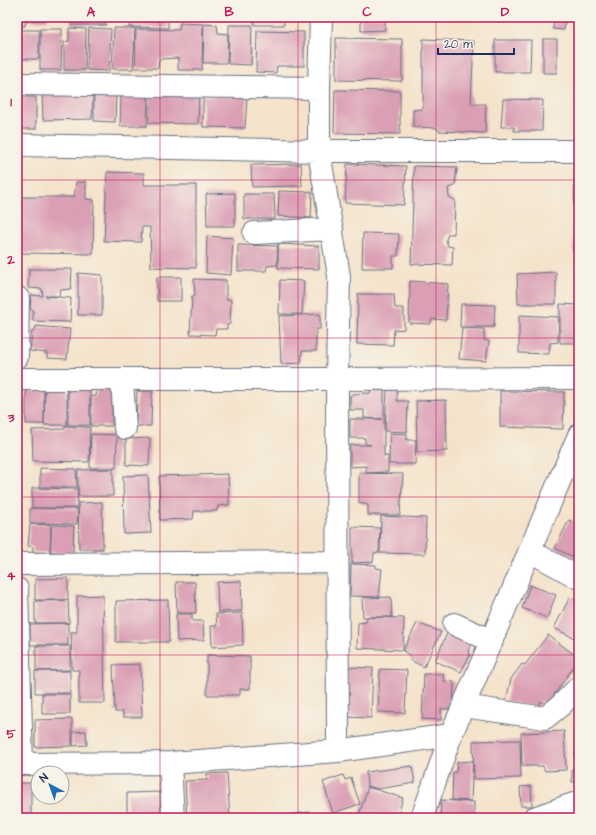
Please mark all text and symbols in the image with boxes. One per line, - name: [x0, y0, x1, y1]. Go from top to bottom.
- text: A: [87, 3, 96, 21]
- text: B: [224, 3, 234, 21]
- text: C: [362, 3, 372, 21]
- text: D: [501, 3, 510, 21]
- scale bar: [438, 30, 514, 56]
- text: 20 m: [444, 36, 473, 53]
- text: 1: [10, 93, 12, 111]
- text: 2: [6, 251, 15, 269]
- text: 3: [7, 409, 15, 427]
- text: 4: [7, 567, 16, 585]
- text: 5: [6, 725, 16, 743]
- north arrow: [30, 765, 70, 805]
- text: N: [36, 770, 51, 786]

